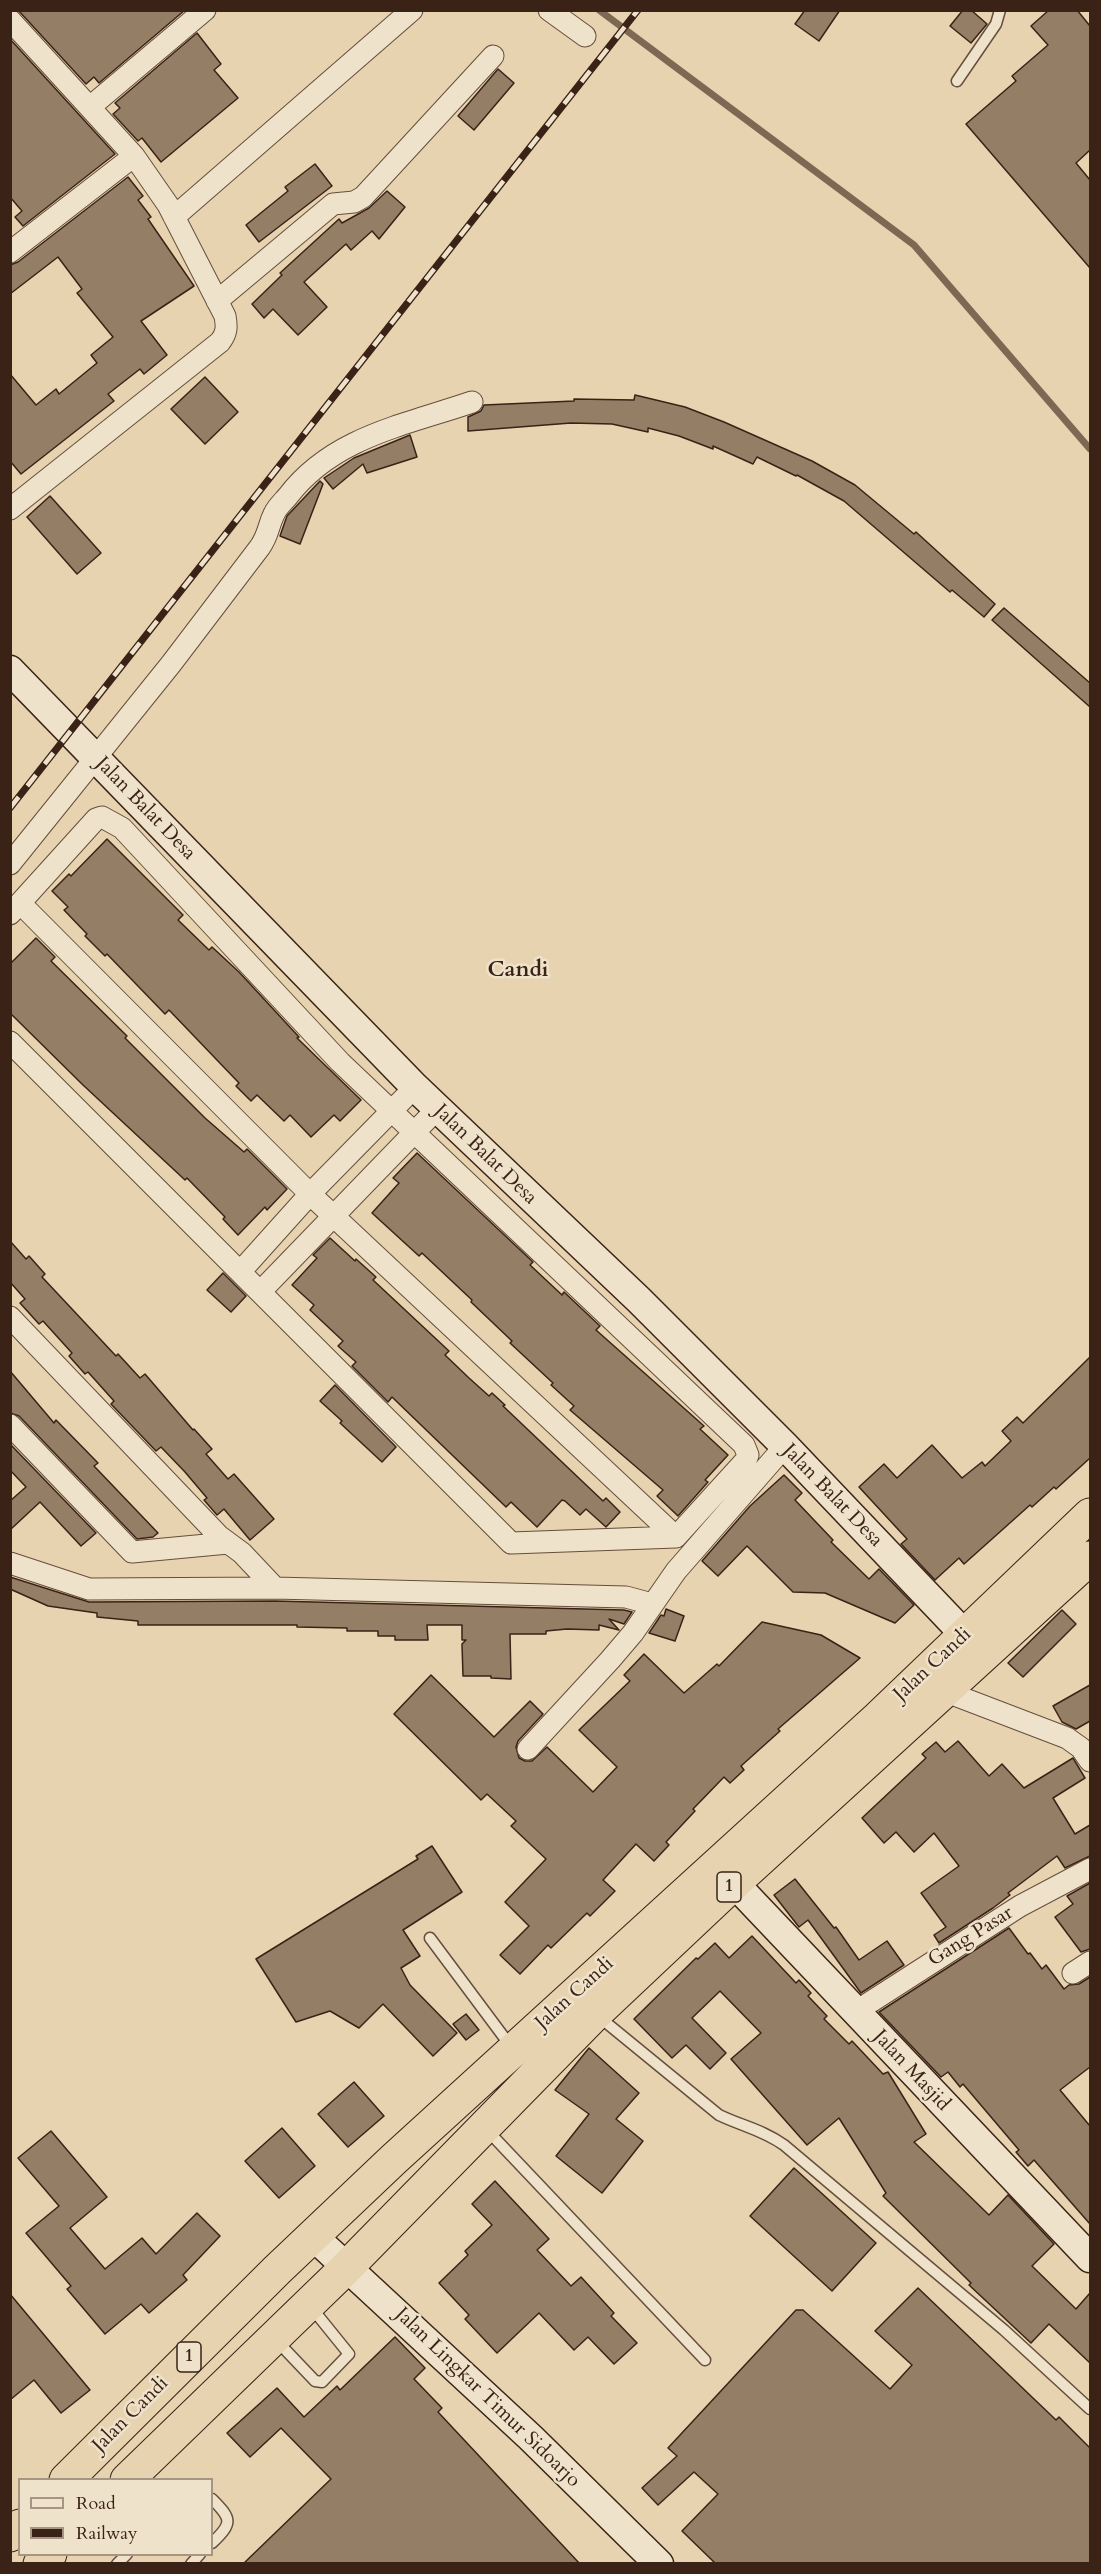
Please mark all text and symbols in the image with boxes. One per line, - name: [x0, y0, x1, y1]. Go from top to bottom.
- street label: Jalan Balat Desa: [90, 752, 200, 866]
- district label: Candi: [487, 958, 549, 984]
- street label: Jalan Balat Desa: [428, 1100, 542, 1210]
- street label: Jalan Balat Desa: [777, 1439, 887, 1553]
- street label: Jalan Candi: [889, 1623, 977, 1707]
- road number: 1: [717, 1872, 741, 1902]
- street label: Gang Pasar: [924, 1902, 1018, 1972]
- street label: Jalan Candi: [531, 1952, 619, 2036]
- street label: Jalan Masjid: [867, 2026, 955, 2116]
- street label: Jalan Lingkar Timur Sidoarjo: [389, 2303, 585, 2493]
- road number: 1: [177, 2342, 201, 2372]
- street label: Jalan Candi: [88, 2372, 174, 2458]
- legend: [18, 2478, 213, 2556]
- text: Road: [76, 2491, 116, 2516]
- text: Railway: [76, 2521, 138, 2546]

